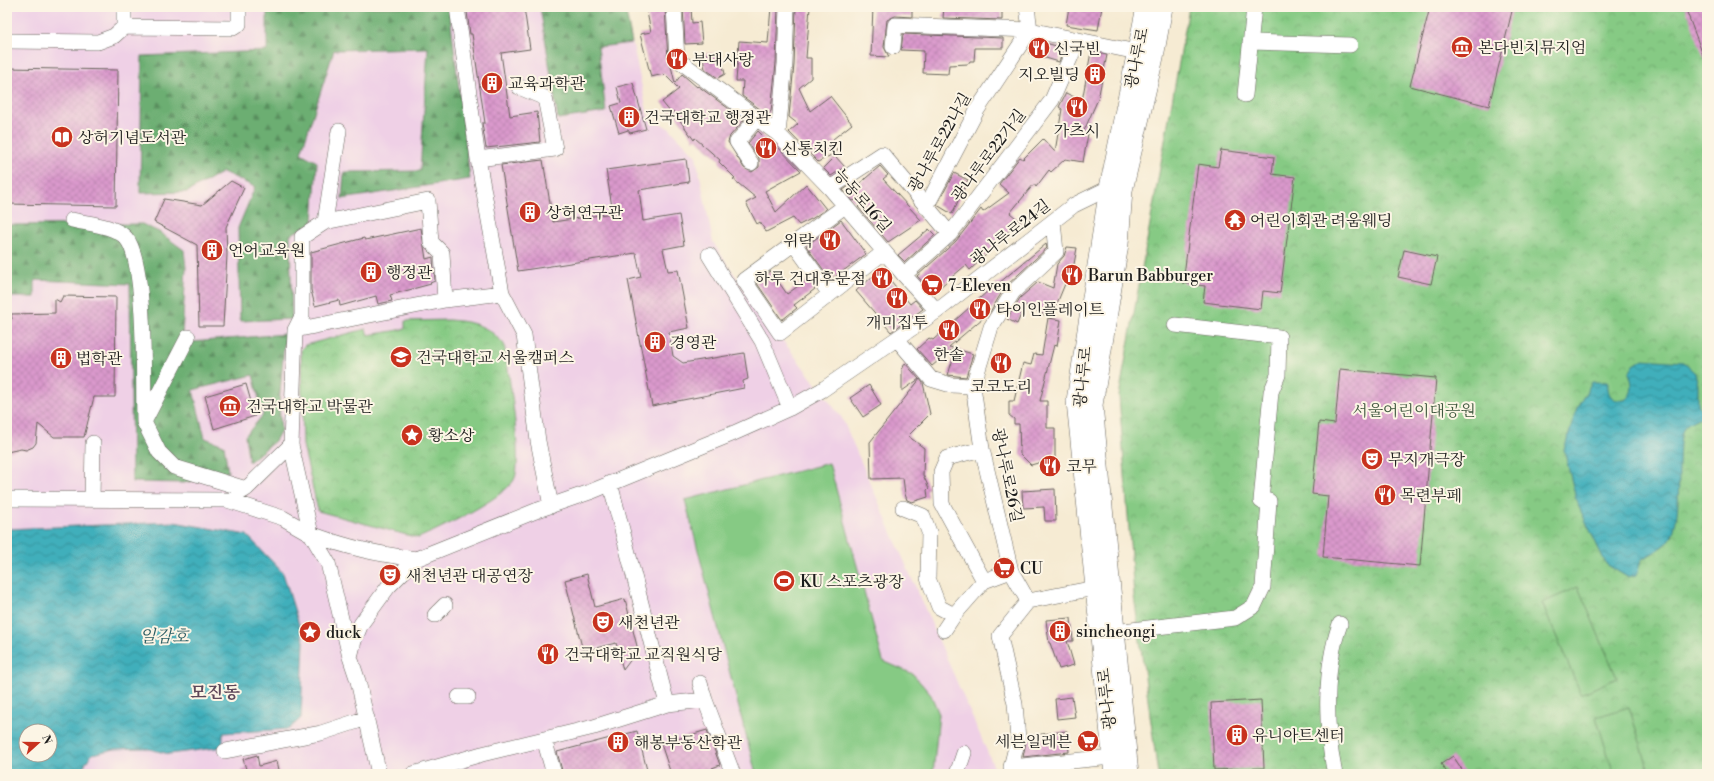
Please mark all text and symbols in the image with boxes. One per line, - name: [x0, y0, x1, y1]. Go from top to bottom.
- street label: 광나루로: [1121, 25, 1153, 91]
- museum icon: 본다빈치뮤지엄: [1449, 34, 1475, 60]
- restaurant icon: 신국빈: [1026, 35, 1052, 61]
- place label: 본다빈치뮤지엄: [1478, 38, 1586, 58]
- place label: 신국빈: [1054, 39, 1100, 59]
- restaurant icon: 부대사랑: [664, 46, 690, 72]
- place label: 부대사랑: [692, 50, 754, 70]
- building icon: 지오빌딩: [1082, 61, 1108, 87]
- place label: 지오빌딩: [1018, 65, 1080, 85]
- building icon: 교육과학관: [479, 70, 505, 96]
- place label: 교육과학관: [508, 74, 586, 94]
- street label: 광나루로22나길: [904, 89, 976, 196]
- restaurant icon: 가츠시: [1064, 94, 1090, 120]
- building icon: 건국대학교 행정관: [616, 104, 642, 130]
- street label: 광나루로22가길: [947, 105, 1030, 206]
- place label: 건국대학교 행정관: [644, 108, 771, 128]
- place label: 가츠시: [1054, 121, 1100, 141]
- library icon: 상허기념도서관: [49, 124, 75, 150]
- place label: 상허기념도서관: [78, 128, 187, 148]
- restaurant icon: 신통치킨: [753, 135, 779, 161]
- place label: 신통치킨: [782, 139, 844, 159]
- street label: 능동로16길: [829, 165, 895, 237]
- street label: 광나루로24길: [967, 195, 1055, 270]
- building icon: 상허연구관: [517, 199, 543, 225]
- place label: 상허연구관: [546, 203, 624, 223]
- temple icon: 어린이회관 려움웨딩: [1222, 207, 1248, 233]
- place label: 어린이회관 려움웨딩: [1250, 211, 1392, 231]
- restaurant icon: 위락: [817, 227, 843, 253]
- place label: 위락: [783, 231, 815, 251]
- building icon: 언어교육원: [199, 237, 225, 263]
- place label: 언어교육원: [228, 241, 305, 261]
- building icon: 행정관: [358, 259, 384, 285]
- restaurant icon: Barun Babburger: [1059, 262, 1085, 288]
- place label: 행정관: [386, 263, 433, 283]
- restaurant icon: 하루 건대후문점: [869, 265, 895, 291]
- place label: Barun Babburger: [1087, 266, 1213, 286]
- place label: 하루 건대후문점: [755, 269, 866, 289]
- supermarket icon: 7-Eleven: [919, 272, 945, 298]
- place label: 7-Eleven: [948, 276, 1011, 296]
- restaurant icon: 개미집투: [884, 285, 910, 311]
- restaurant icon: 타이인플레이트: [967, 296, 993, 322]
- place label: 타이인플레이트: [996, 300, 1105, 320]
- place label: 개미집투: [866, 313, 928, 333]
- restaurant icon: 한솥: [936, 317, 962, 343]
- building icon: 경영관: [642, 329, 668, 355]
- place label: 경영관: [670, 333, 717, 353]
- school or university icon: 건국대학교 서울캠퍼스: [388, 344, 414, 370]
- building icon: 법학관: [48, 345, 74, 371]
- place label: 한솥: [934, 345, 964, 365]
- street label: 광나루로: [1070, 345, 1096, 409]
- place label: 건국대학교 서울캠퍼스: [416, 348, 574, 368]
- place label: 법학관: [76, 349, 123, 369]
- restaurant icon: 코코도리: [988, 350, 1014, 376]
- place label: 코코도리: [970, 377, 1032, 397]
- museum icon: 건국대학교 박물관: [217, 393, 243, 419]
- place label: 건국대학교 박물관: [246, 397, 373, 417]
- park label: 서울어린이대공원: [1352, 401, 1476, 421]
- place icon: 황소상: [399, 422, 425, 448]
- place label: 황소상: [428, 426, 475, 446]
- street label: 광나루로26길: [987, 426, 1027, 524]
- theatre icon: 무지개극장: [1359, 446, 1385, 472]
- place label: 무지개극장: [1388, 450, 1466, 470]
- restaurant icon: 코무: [1037, 453, 1063, 479]
- place label: 코무: [1066, 457, 1097, 477]
- restaurant icon: 목련부페: [1372, 482, 1398, 508]
- place label: 목련부페: [1400, 486, 1462, 506]
- supermarket icon: CU: [991, 555, 1017, 581]
- place label: CU: [1020, 559, 1043, 579]
- theatre icon: 새천년관 대공연장: [377, 562, 403, 588]
- place label: 새천년관 대공연장: [406, 566, 533, 586]
- sports icon: KU 스포츠광장: [771, 568, 797, 594]
- place label: KU 스포츠광장: [800, 572, 904, 592]
- theatre icon: 새천년관: [590, 609, 616, 635]
- place label: 새천년관: [618, 613, 680, 633]
- building icon: sincheongi: [1047, 618, 1073, 644]
- place icon: duck: [297, 619, 323, 645]
- place label: sincheongi: [1076, 622, 1156, 642]
- place label: duck: [326, 623, 362, 643]
- water label: 일감호: [139, 626, 190, 648]
- restaurant icon: 건국대학교 교직원식당: [535, 641, 561, 667]
- place label: 건국대학교 교직원식당: [564, 645, 722, 665]
- street label: 광나루로: [1094, 667, 1120, 731]
- district label: 모진동: [190, 682, 240, 704]
- building icon: 유니아트센터: [1224, 722, 1250, 748]
- north arrow: [18, 723, 58, 763]
- place label: 유니아트센터: [1252, 726, 1345, 746]
- supermarket icon: 세븐일레븐: [1075, 728, 1101, 754]
- building icon: 해봉부동산학관: [605, 729, 631, 755]
- place label: 세븐일레븐: [995, 732, 1073, 752]
- text: N: [38, 733, 55, 747]
- place label: 해봉부동산학관: [634, 733, 743, 753]

